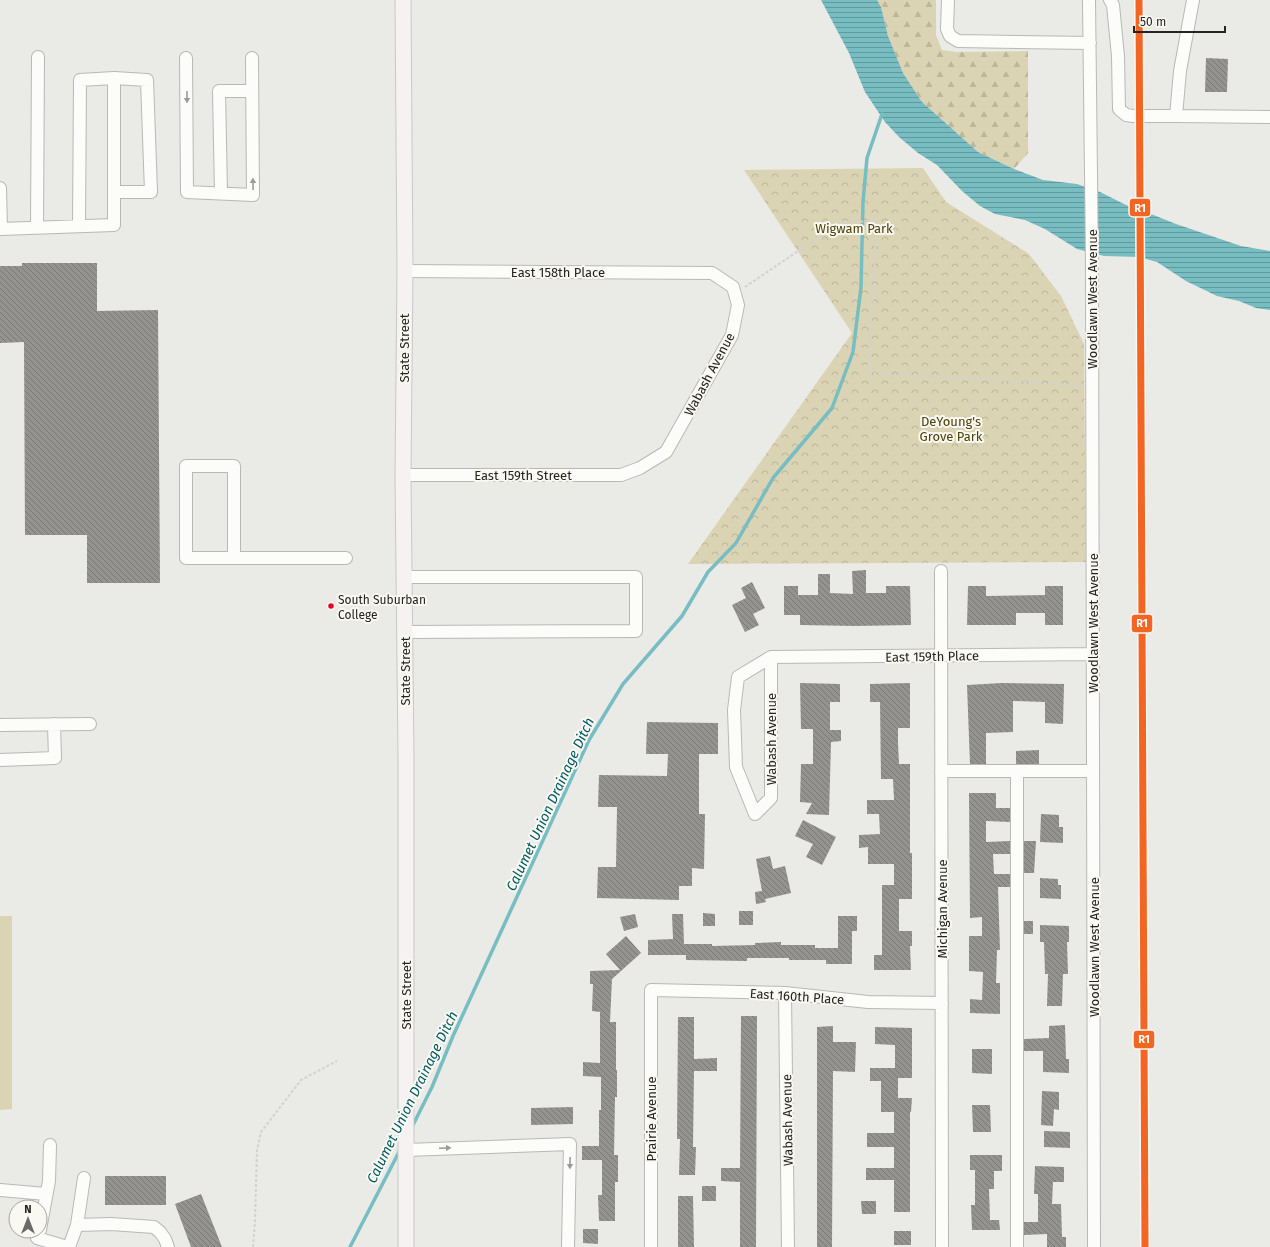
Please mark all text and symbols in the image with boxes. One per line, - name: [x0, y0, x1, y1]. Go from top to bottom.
- scale bar: [1134, 8, 1225, 34]
- text: 50 m: [1140, 15, 1166, 29]
- one-way arrow: [183, 91, 190, 103]
- one-way arrow: [250, 177, 256, 190]
- line badge: R1: [1129, 198, 1151, 217]
- text: R1: [1134, 202, 1146, 215]
- park label: Wigwam Park: [815, 221, 893, 236]
- street label: Woodlawn West Avenue: [1085, 229, 1100, 369]
- street label: East 158th Place: [511, 265, 605, 280]
- street label: State Street: [397, 313, 412, 383]
- street label: Wabash Avenue: [681, 330, 738, 418]
- park label: DeYoung's Grove Park: [920, 414, 983, 444]
- street label: East 159th Street: [474, 468, 572, 483]
- street label: Woodlawn West Avenue: [1086, 553, 1101, 693]
- place label: South Suburban College: [338, 593, 426, 622]
- marker: South Suburban College: [326, 601, 336, 611]
- line badge: R1: [1131, 614, 1153, 633]
- text: R1: [1136, 617, 1148, 630]
- street label: State Street: [398, 636, 413, 706]
- street label: East 159th Place: [885, 648, 979, 665]
- street label: Wabash Avenue: [764, 693, 779, 785]
- water label: Calumet Union Drainage Ditch: [503, 715, 598, 894]
- street label: Michigan Avenue: [935, 859, 950, 959]
- street label: Woodlawn West Avenue: [1087, 877, 1102, 1017]
- street label: State Street: [399, 960, 414, 1030]
- street label: East 160th Place: [749, 986, 845, 1007]
- water label: Calumet Union Drainage Ditch: [363, 1008, 462, 1186]
- line badge: R1: [1133, 1030, 1155, 1049]
- text: R1: [1138, 1033, 1150, 1046]
- street label: Wabash Avenue: [779, 1074, 796, 1166]
- street label: Prairie Avenue: [644, 1077, 659, 1161]
- one-way arrow: [439, 1145, 452, 1151]
- one-way arrow: [566, 1157, 573, 1169]
- north arrow: [8, 1199, 48, 1239]
- text: N: [24, 1203, 32, 1216]

